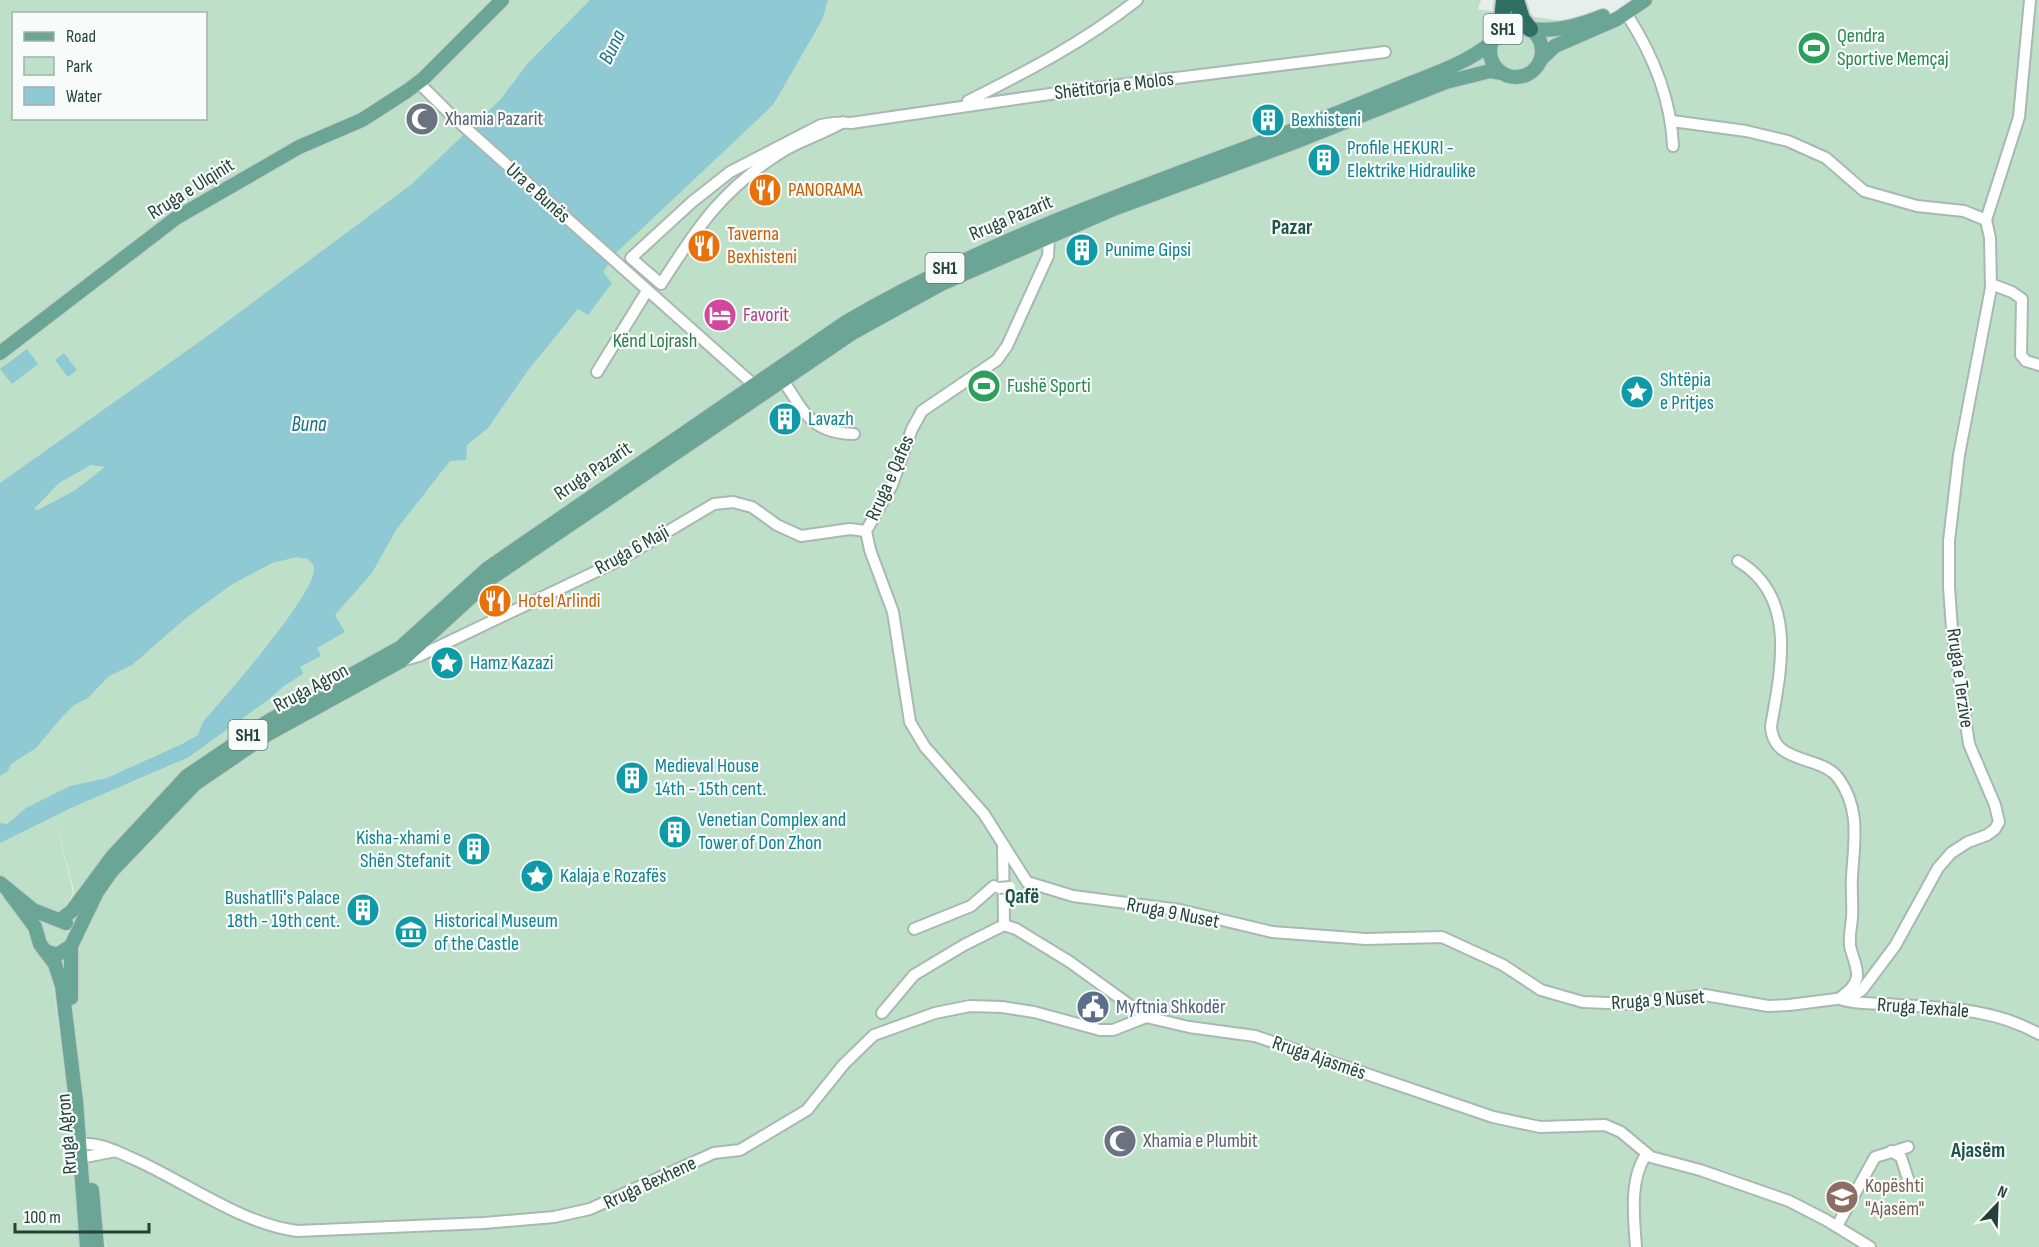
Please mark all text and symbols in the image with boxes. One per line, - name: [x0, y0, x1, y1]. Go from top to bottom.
- legend: [12, 12, 207, 120]
- road number: SH1: [1484, 14, 1522, 44]
- place label: Qendra Sportive Memçaj: [1837, 24, 1949, 71]
- water label: Buna: [593, 25, 631, 68]
- text: Road: [66, 26, 96, 47]
- sports icon: Qendra Sportive Memçaj: [1796, 30, 1832, 66]
- text: Park: [66, 56, 92, 77]
- street label: Shëtitorja e Molos: [1053, 67, 1175, 105]
- text: Water: [66, 86, 102, 107]
- mosque icon: Xhamia Pazarit: [404, 101, 440, 137]
- building icon: Bexhisteni: [1250, 102, 1286, 138]
- place label: Xhamia Pazarit: [444, 107, 543, 131]
- place label: Bexhisteni: [1291, 108, 1361, 132]
- place label: Profile HEKURI - Elektrike Hidraulike: [1347, 136, 1476, 183]
- building icon: Profile HEKURI - Elektrike Hidraulike: [1306, 142, 1342, 178]
- street label: Rruga e Ulqinit: [143, 153, 239, 225]
- street label: Ura e Bunës: [501, 158, 575, 228]
- restaurant icon: PANORAMA: [747, 172, 783, 208]
- place label: PANORAMA: [788, 178, 863, 202]
- street label: Rruga Pazarit: [966, 190, 1056, 246]
- district label: Pazar: [1271, 215, 1313, 240]
- place label: Taverna Bexhisteni: [727, 222, 797, 269]
- restaurant icon: Taverna Bexhisteni: [686, 228, 722, 264]
- building icon: Punime Gipsi: [1064, 232, 1100, 268]
- place label: Punime Gipsi: [1105, 238, 1191, 262]
- road number: SH1: [926, 253, 964, 283]
- hotel icon: Favorit: [702, 297, 738, 333]
- place label: Favorit: [743, 303, 789, 327]
- park label: Kënd Lojrash: [613, 329, 697, 353]
- sports icon: Fushë Sporti: [966, 368, 1002, 404]
- place label: Shtëpia e Pritjes: [1660, 368, 1714, 415]
- place label: Fushë Sporti: [1007, 374, 1091, 398]
- place icon: Shtëpia e Pritjes: [1619, 374, 1655, 410]
- building icon: Lavazh: [767, 401, 803, 437]
- place label: Lavazh: [808, 407, 854, 431]
- water label: Buna: [291, 412, 327, 437]
- street label: Rruga e Qafes: [861, 432, 919, 524]
- street label: Rruga Pazarit: [550, 436, 636, 506]
- street label: Rruga 6 Maji: [591, 520, 673, 580]
- restaurant icon: Hotel Arlindi: [477, 583, 513, 619]
- place label: Hotel Arlindi: [518, 589, 601, 613]
- street label: Rruga e Terzive: [1941, 627, 1979, 729]
- place icon: Hamz Kazazi: [429, 645, 465, 681]
- place label: Hamz Kazazi: [470, 651, 553, 675]
- street label: Rruga Agron: [270, 658, 352, 718]
- road number: SH1: [228, 720, 268, 750]
- place label: Medieval House 14th - 15th cent.: [655, 754, 766, 801]
- building icon: Medieval House 14th - 15th cent.: [614, 760, 650, 796]
- place label: Venetian Complex and Tower of Don Zhon: [698, 808, 846, 855]
- building icon: Venetian Complex and Tower of Don Zhon: [657, 814, 693, 850]
- place label: Kisha-xhami e Shën Stefanit: [356, 826, 451, 873]
- building icon: Kisha-xhami e Shën Stefanit: [456, 831, 492, 867]
- place icon: Kalaja e Rozafës: [519, 858, 555, 894]
- place label: Kalaja e Rozafës: [560, 864, 666, 888]
- district label: Qafë: [1005, 884, 1039, 909]
- place label: Bushatlli's Palace 18th - 19th cent.: [225, 886, 340, 933]
- building icon: Bushatlli's Palace 18th - 19th cent.: [345, 892, 381, 928]
- street label: Rruga 9 Nuset: [1125, 892, 1221, 934]
- place label: Historical Museum of the Castle: [434, 909, 558, 956]
- museum icon: Historical Museum of the Castle: [393, 914, 429, 950]
- street label: Rruga 9 Nuset: [1610, 985, 1706, 1015]
- public building icon: Myftnia Shkodër: [1075, 989, 1111, 1025]
- street label: Rruga Texhale: [1876, 993, 1970, 1023]
- place label: Myftnia Shkodër: [1116, 995, 1226, 1019]
- street label: Rruga Ajasmës: [1269, 1031, 1369, 1085]
- street label: Rruga Agron: [52, 1093, 82, 1175]
- mosque icon: Xhamia e Plumbit: [1102, 1123, 1138, 1159]
- place label: Xhamia e Plumbit: [1142, 1129, 1258, 1153]
- district label: Ajasëm: [1950, 1138, 2005, 1163]
- street label: Rruga Bexhene: [600, 1151, 700, 1215]
- place label: Kopështi "Ajasëm": [1865, 1174, 1924, 1221]
- north arrow: [1967, 1175, 2027, 1235]
- school or university icon: Kopështi "Ajasëm": [1824, 1179, 1860, 1215]
- text: N: [1995, 1182, 2010, 1203]
- scale bar: [15, 1196, 148, 1234]
- text: 100 m: [24, 1207, 61, 1228]

